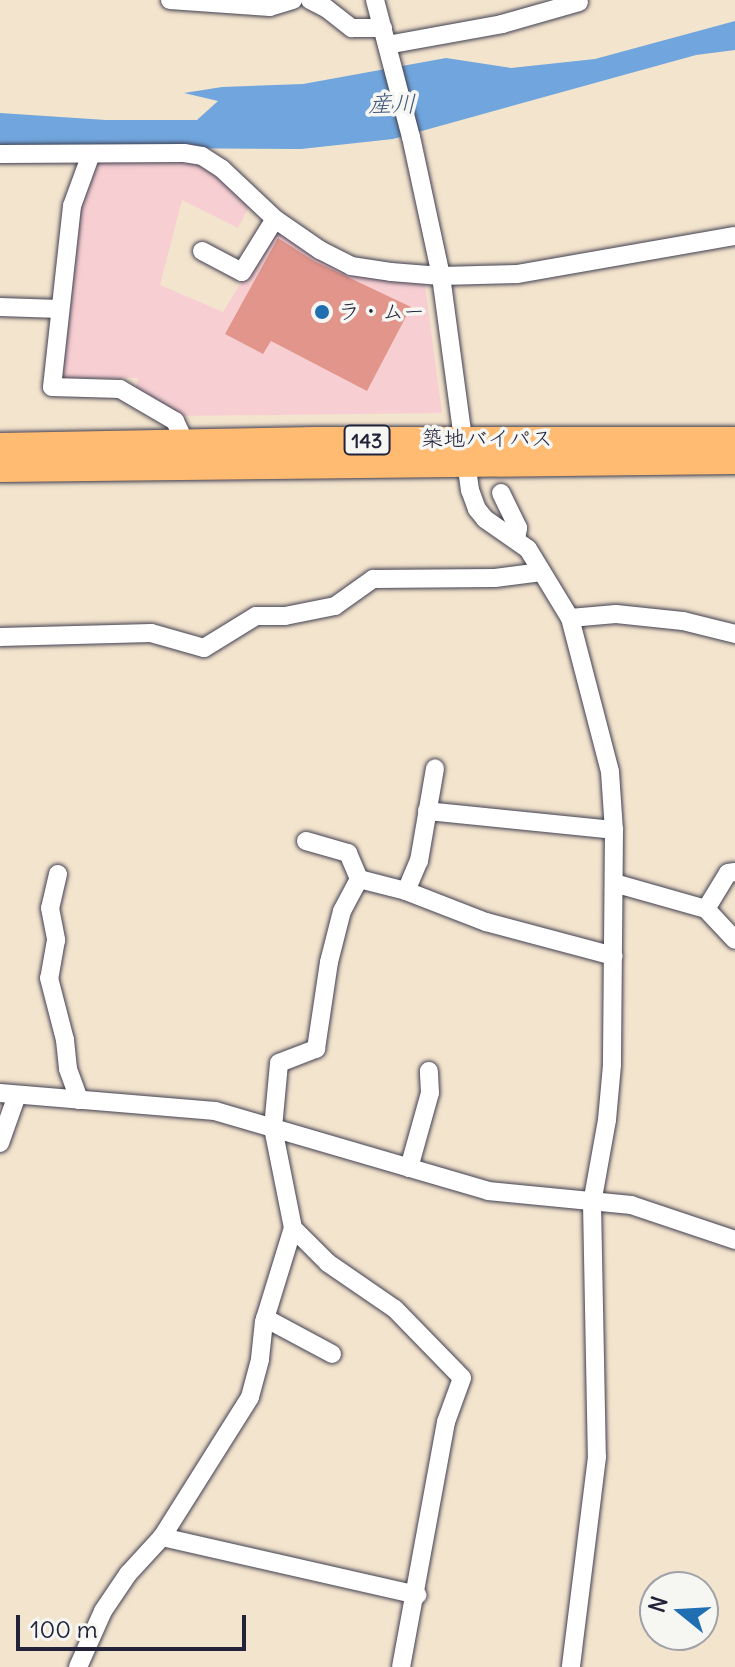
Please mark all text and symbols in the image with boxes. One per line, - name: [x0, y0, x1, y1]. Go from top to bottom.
- water label: 産川: [368, 90, 416, 118]
- place label: ラ・ムー: [338, 299, 425, 325]
- marker: ラ・ムー: [313, 303, 331, 321]
- road number: 143: [343, 424, 391, 456]
- street label: 築地バイパス: [421, 426, 553, 452]
- north arrow: [639, 1571, 719, 1651]
- text: N: [642, 1593, 674, 1616]
- scale bar: [20, 1599, 250, 1649]
- text: 100 m: [30, 1614, 98, 1644]

